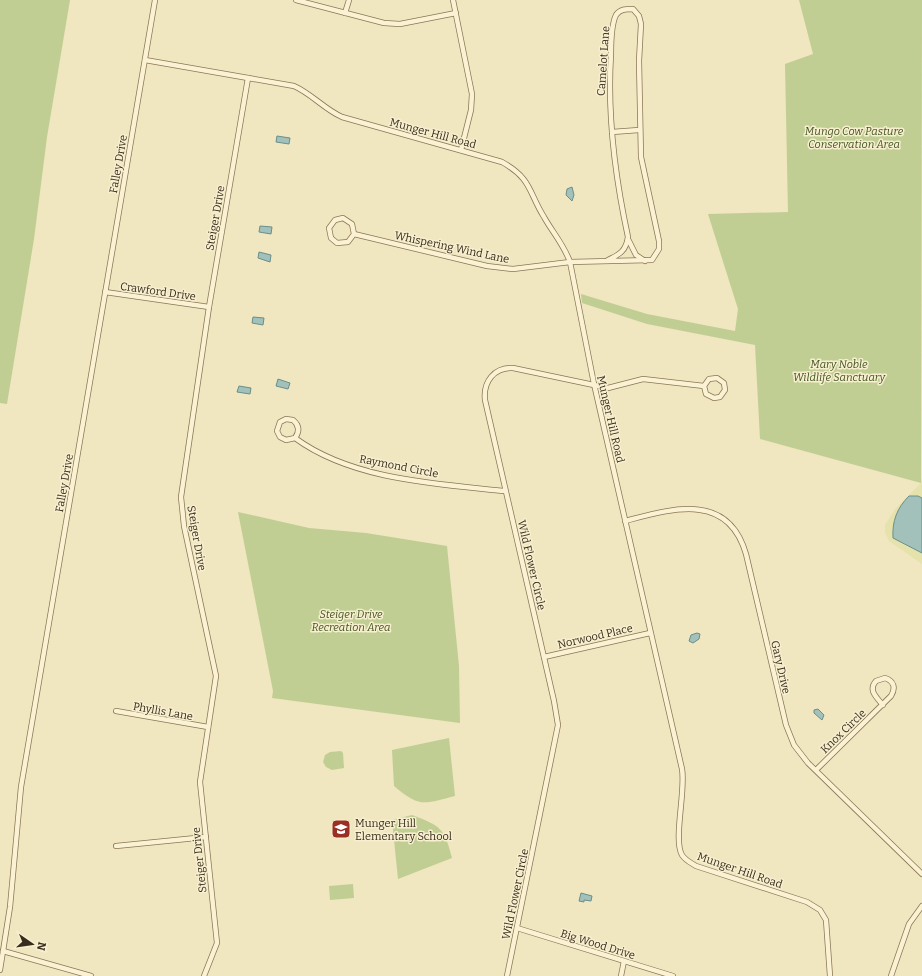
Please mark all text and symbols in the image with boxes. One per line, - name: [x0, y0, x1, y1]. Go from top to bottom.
- street label: Camelot Lane: [595, 26, 612, 96]
- street label: Munger Hill Road: [388, 116, 478, 151]
- park label: Mungo Cow Pasture Conservation Area: [805, 125, 904, 151]
- street label: Falley Drive: [107, 134, 130, 194]
- street label: Steiger Drive: [203, 185, 228, 252]
- street label: Whispering Wind Lane: [393, 229, 510, 266]
- street label: Crawford Drive: [119, 280, 197, 303]
- park label: Mary Noble Wildlife Sanctuary: [793, 358, 886, 384]
- street label: Munger Hill Road: [594, 374, 627, 464]
- street label: Raymond Circle: [358, 452, 440, 481]
- street label: Falley Drive: [53, 453, 76, 513]
- street label: Steiger Drive: [184, 505, 209, 572]
- street label: Wild Flower Circle: [515, 519, 548, 612]
- park label: Steiger Drive Recreation Area: [311, 608, 391, 634]
- street label: Norwood Place: [556, 622, 634, 651]
- street label: Gary Drive: [768, 639, 793, 695]
- street label: Phyllis Lane: [132, 700, 194, 723]
- street label: Knox Circle: [818, 707, 869, 756]
- place label: Munger Hill Elementary School: [355, 817, 452, 843]
- school or university icon: Munger Hill Elementary School: [330, 818, 352, 840]
- street label: Steiger Drive: [190, 827, 209, 893]
- street label: Wild Flower Circle: [500, 848, 531, 941]
- street label: Munger Hill Road: [696, 850, 785, 891]
- north arrow: [12, 924, 52, 964]
- street label: Big Wood Drive: [559, 927, 637, 962]
- text: N: [34, 941, 49, 952]

